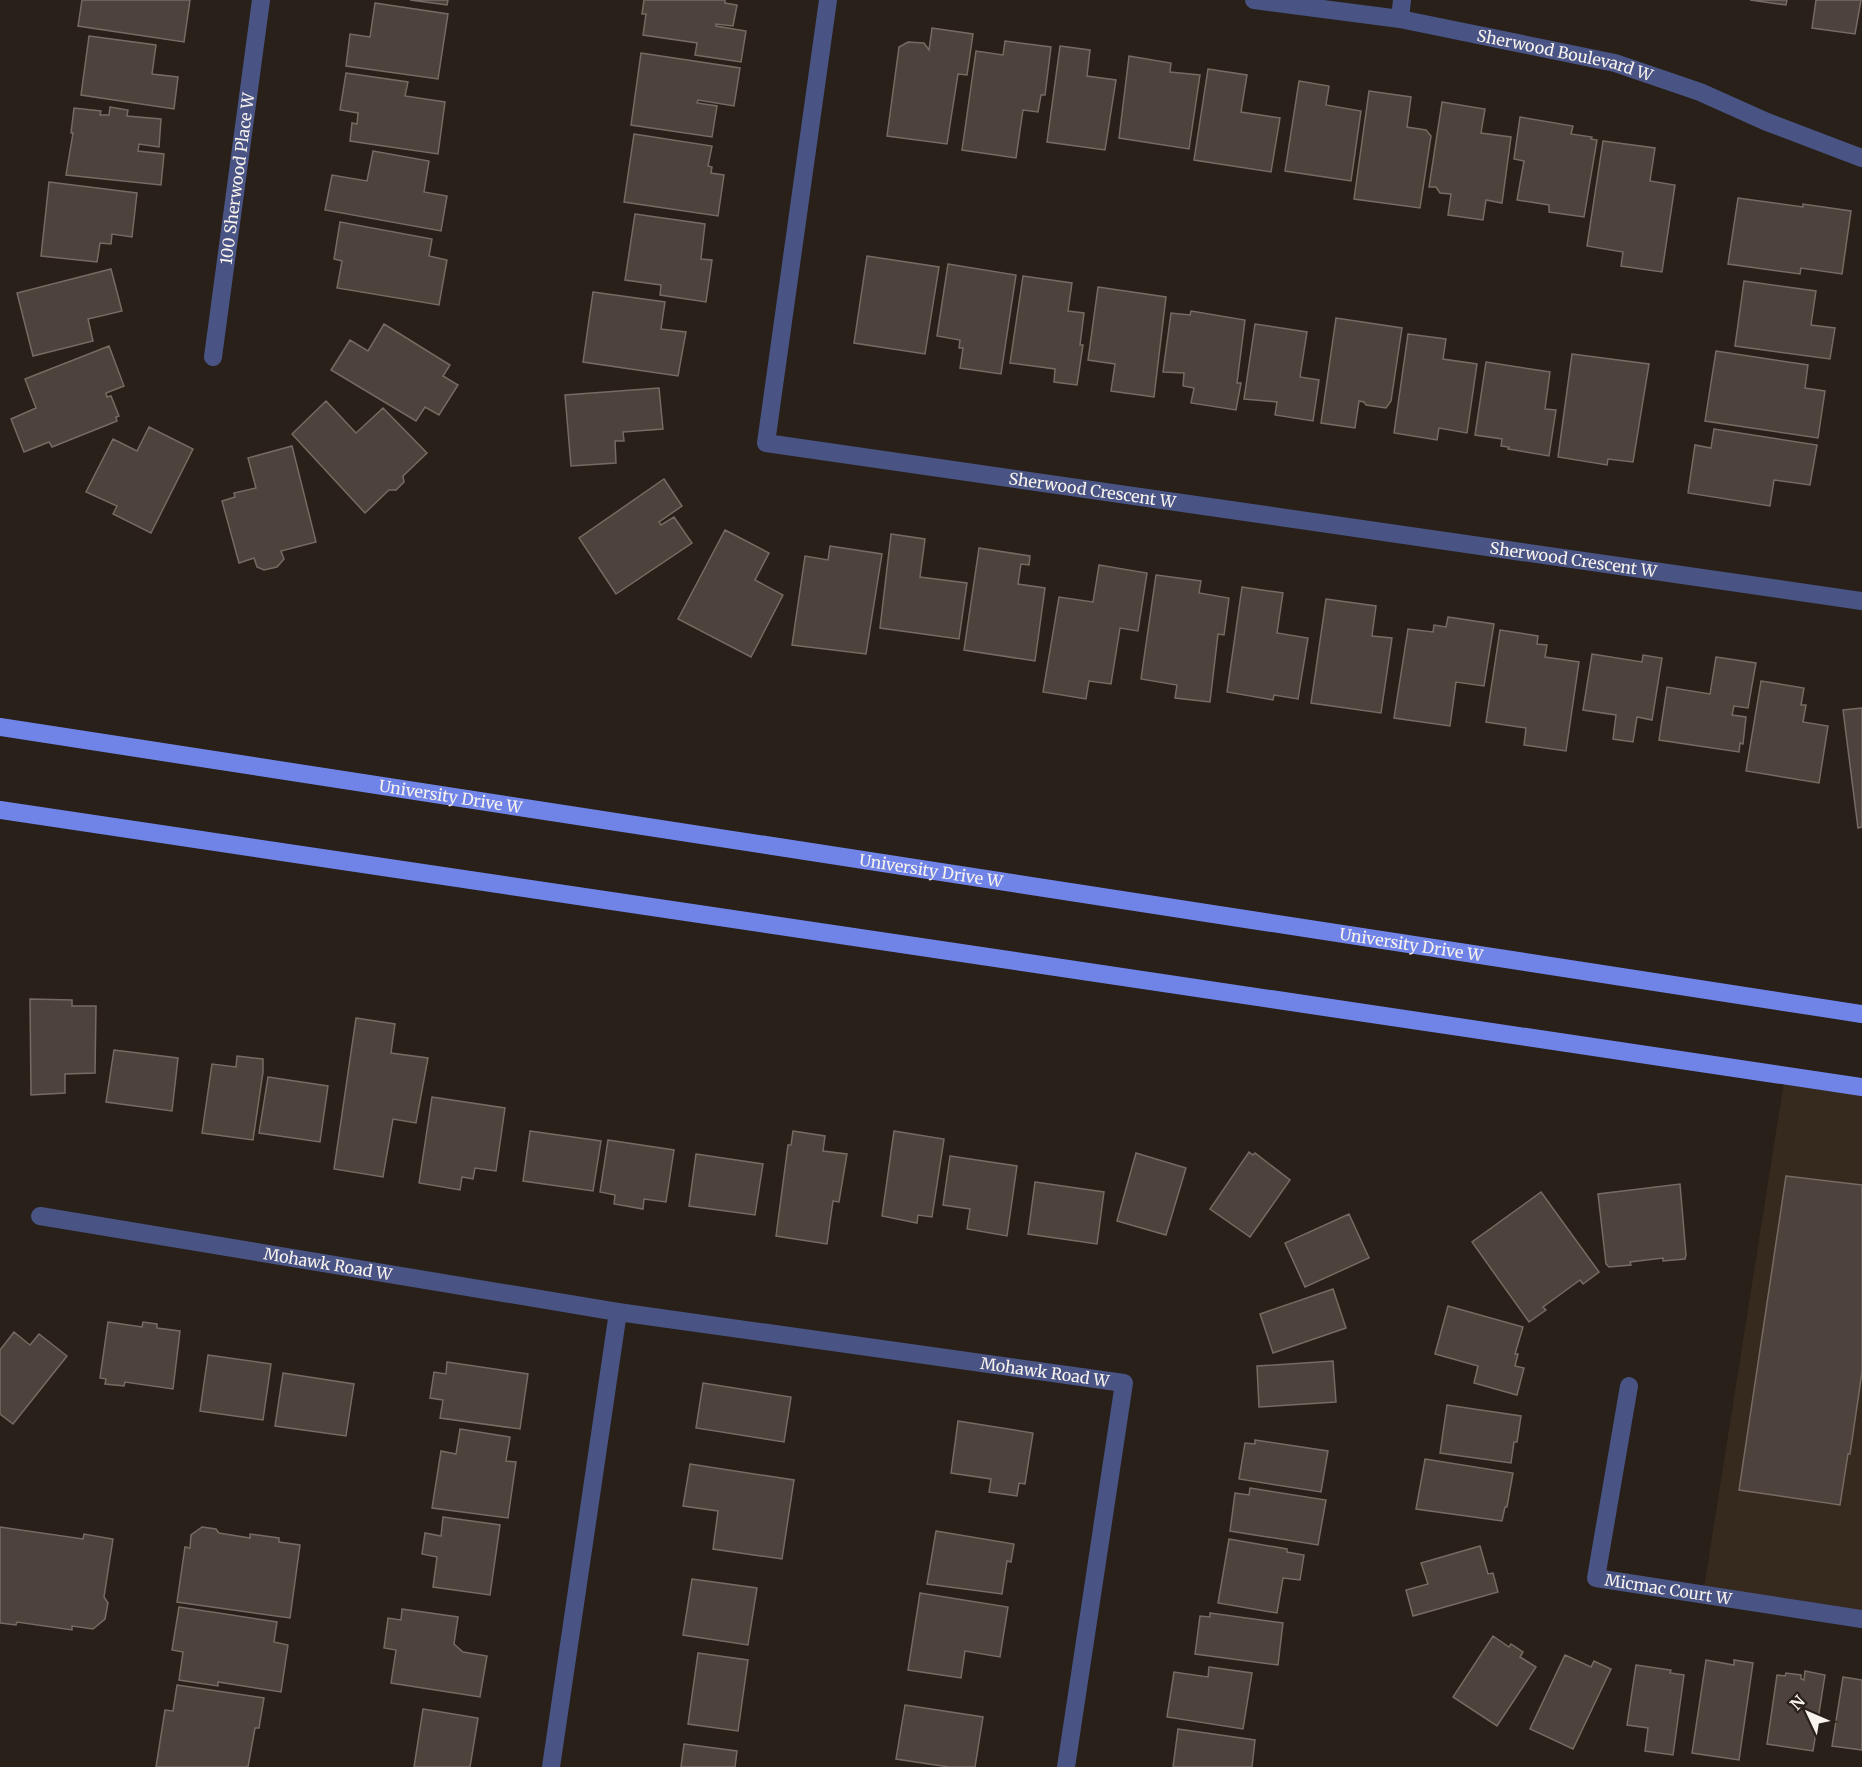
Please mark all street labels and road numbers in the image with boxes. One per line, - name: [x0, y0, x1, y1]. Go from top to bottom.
- street label: Sherwood Boulevard W: [1475, 25, 1656, 85]
- street label: 100 Sherwood Place W: [216, 90, 259, 266]
- street label: Sherwood Crescent W: [1008, 468, 1178, 512]
- street label: Sherwood Crescent W: [1489, 537, 1659, 581]
- street label: University Drive W: [378, 776, 525, 818]
- street label: University Drive W: [858, 850, 1005, 892]
- street label: University Drive W: [1338, 924, 1485, 966]
- street label: Mohawk Road W: [262, 1243, 395, 1285]
- street label: Mohawk Road W: [979, 1353, 1112, 1391]
- street label: Micmac Court W: [1603, 1570, 1734, 1609]

